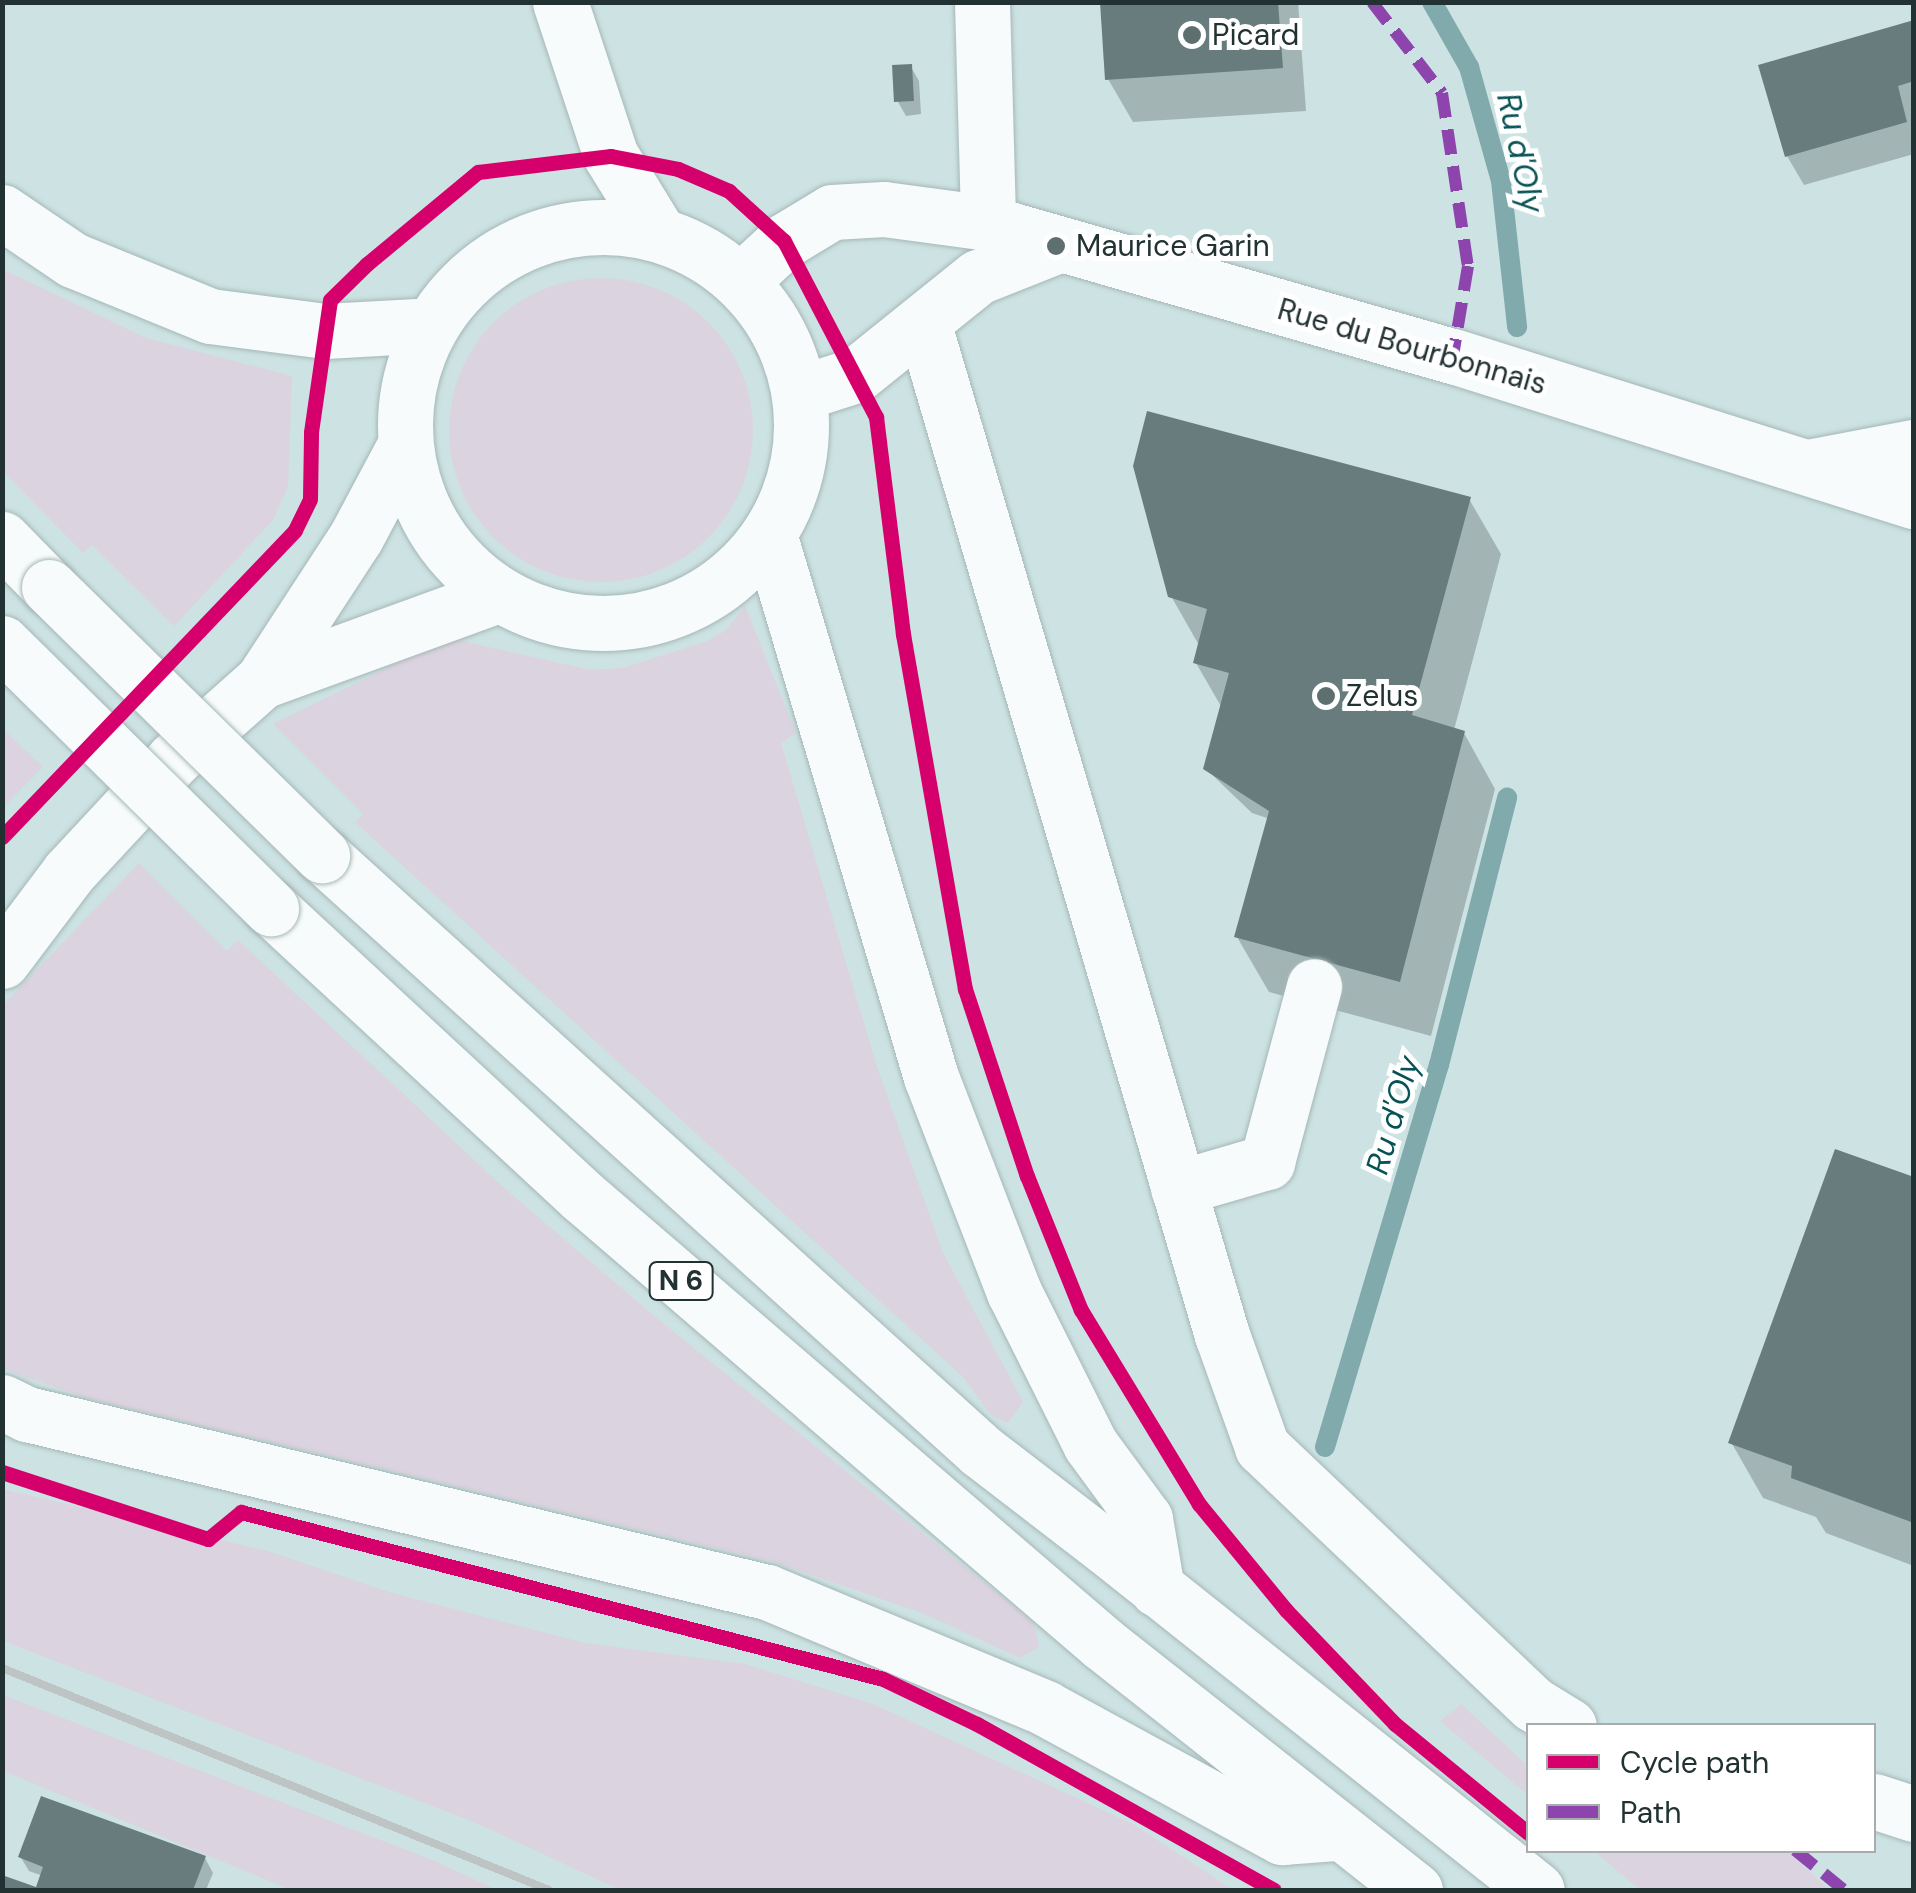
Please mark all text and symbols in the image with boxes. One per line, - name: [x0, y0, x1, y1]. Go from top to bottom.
- place label: Picard: [1212, 17, 1299, 53]
- marker: Picard: [1181, 24, 1203, 46]
- water label: Ru d'Oly: [1489, 90, 1551, 216]
- place label: Maurice Garin: [1076, 228, 1270, 264]
- marker: Maurice Garin: [1045, 235, 1067, 257]
- street label: Rue du Bourbonnais: [1274, 291, 1550, 403]
- place label: Zelus: [1346, 678, 1418, 714]
- marker: Zelus: [1315, 685, 1337, 707]
- water label: Ru d'Oly: [1358, 1051, 1428, 1179]
- road number: N 6: [648, 1258, 714, 1304]
- legend: [1526, 1723, 1876, 1853]
- text: Cycle path: [1620, 1743, 1769, 1782]
- text: Path: [1620, 1793, 1682, 1832]

